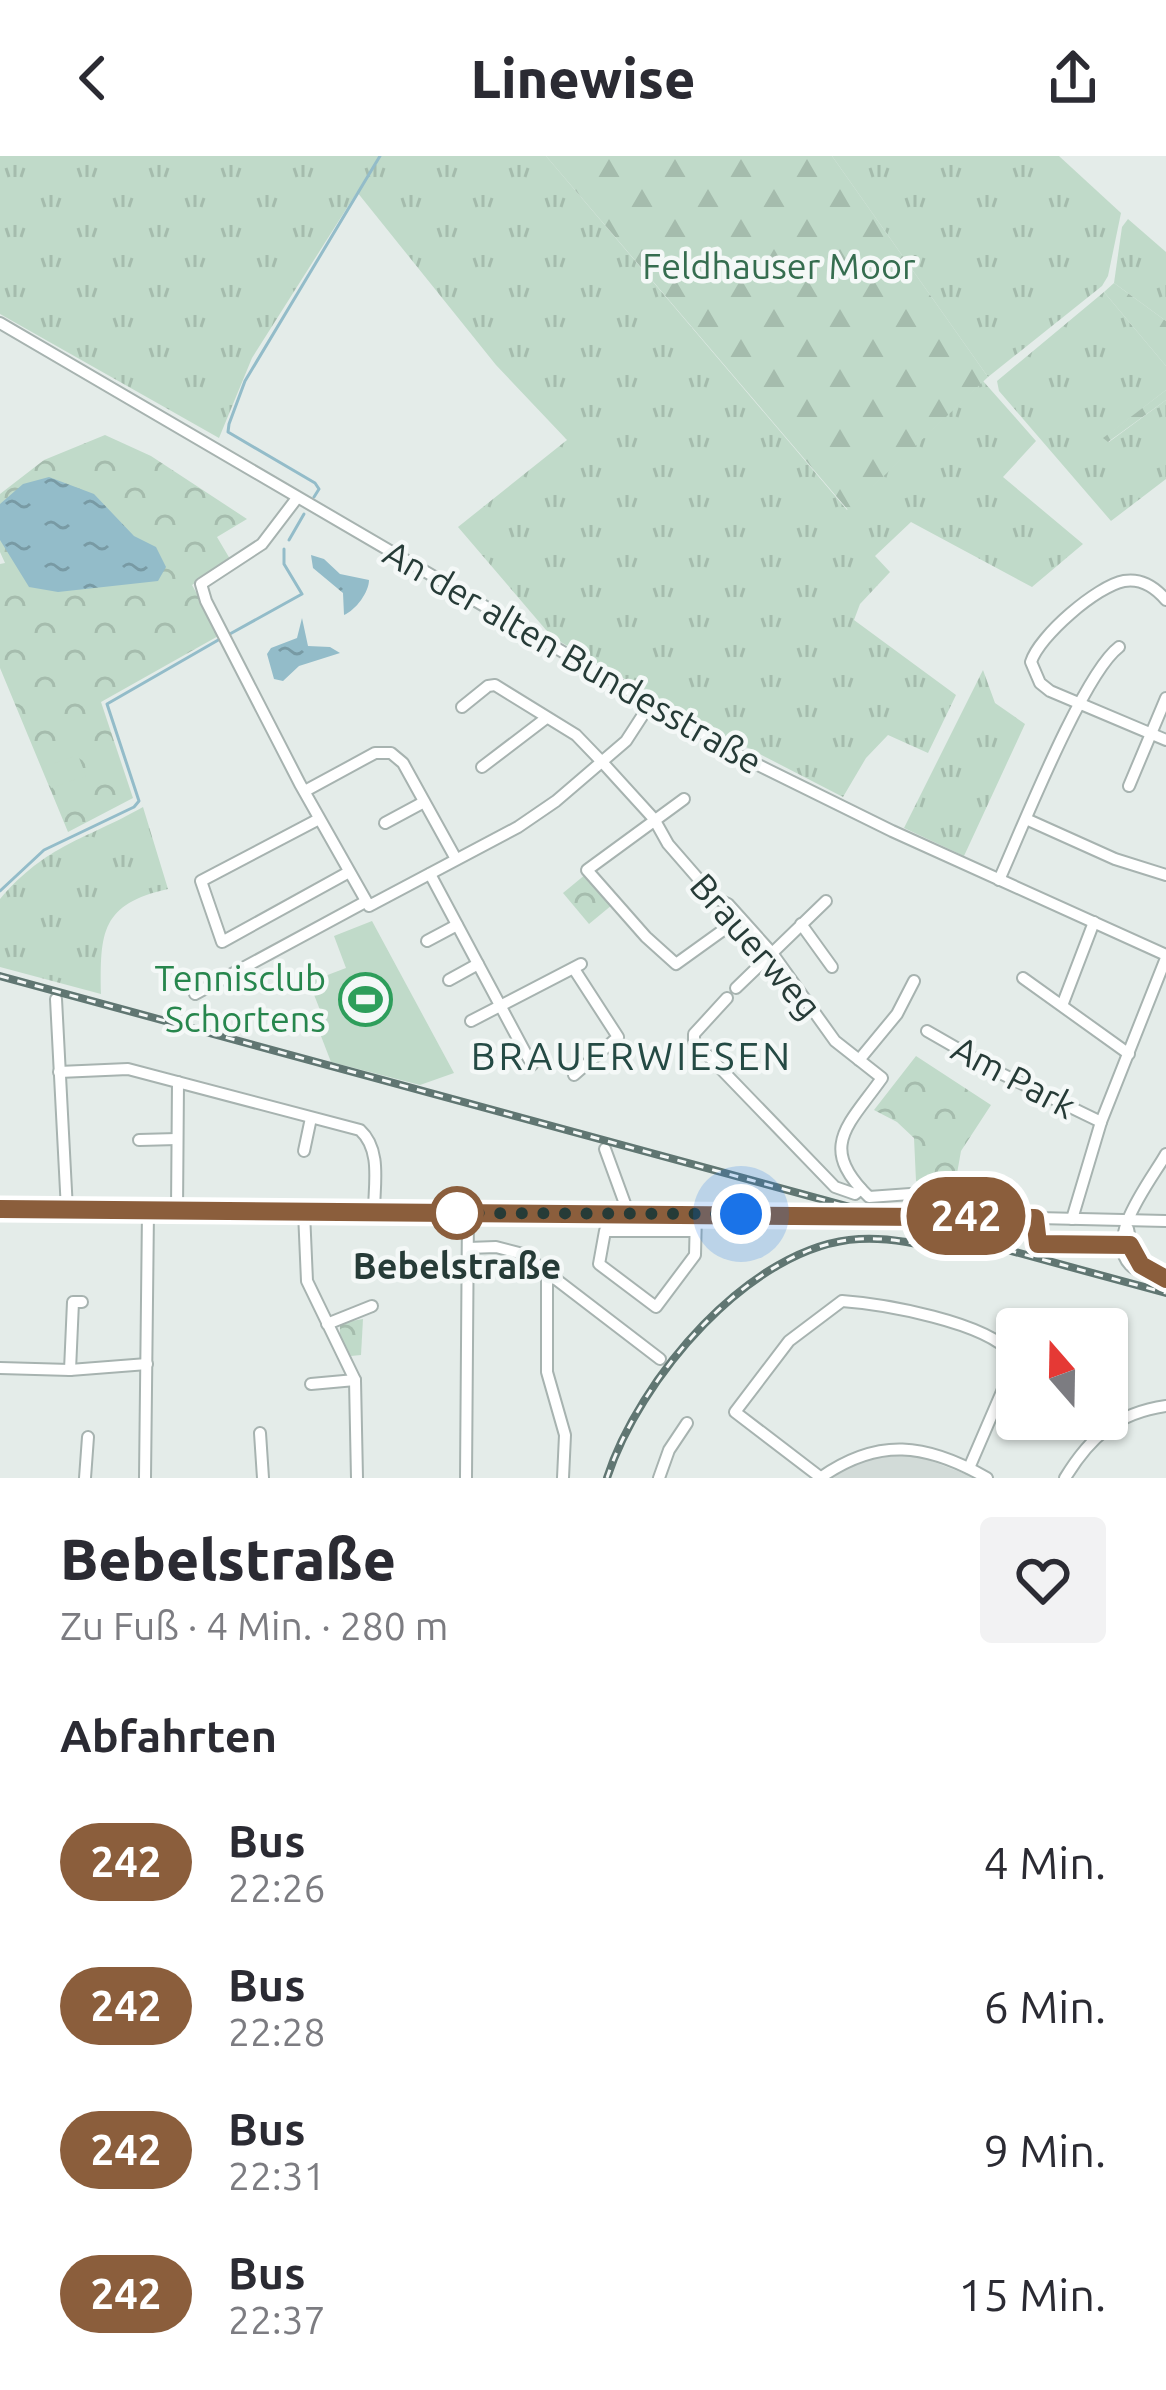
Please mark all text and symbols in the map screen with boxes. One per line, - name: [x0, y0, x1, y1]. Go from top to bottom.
- icon: back: [60, 45, 126, 111]
- icon: share: [1040, 45, 1106, 111]
- text: Linewise: [470, 48, 696, 108]
- park label: Feldhauser Moor: [642, 245, 916, 286]
- street label: An der alten Bundesstraße: [377, 531, 770, 782]
- street label: Brauerweg: [682, 865, 830, 1026]
- place label: Tennisclub Schortens: [155, 957, 326, 1039]
- sports icon: Tennisclub Schortens: [337, 971, 393, 1027]
- street label: Am Park: [945, 1027, 1083, 1126]
- district label: BRAUERWIESEN: [471, 1034, 793, 1077]
- line badge: 242: [897, 1177, 1035, 1255]
- your location: [711, 1184, 771, 1244]
- marker: Bebelstraße: [432, 1188, 482, 1238]
- text: 242: [930, 1192, 1002, 1239]
- place label: Bebelstraße: [353, 1245, 561, 1286]
- north arrow: [996, 1308, 1128, 1440]
- map controls: [996, 1308, 1128, 1440]
- button: heart: [980, 1517, 1106, 1643]
- text: Bebelstraße: [60, 1527, 396, 1591]
- text: Zu Fuß · 4 Min. · 280 m: [60, 1604, 448, 1647]
- text: Abfahrten: [60, 1710, 277, 1761]
- text: Bus: [228, 1815, 305, 1866]
- text: 4 Min.: [984, 1837, 1106, 1888]
- text: 242: [90, 1838, 162, 1885]
- text: 22:26: [228, 1866, 326, 1909]
- text: Bus: [228, 1959, 305, 2010]
- text: 6 Min.: [984, 1981, 1106, 2032]
- text: 242: [90, 1982, 162, 2029]
- text: 22:28: [228, 2010, 326, 2053]
- text: Bus: [228, 2103, 305, 2154]
- text: 9 Min.: [984, 2125, 1106, 2176]
- text: 242: [90, 2126, 162, 2173]
- text: 22:31: [228, 2154, 326, 2197]
- text: Bus: [228, 2247, 305, 2298]
- text: 15 Min.: [958, 2269, 1106, 2320]
- text: 242: [90, 2270, 162, 2317]
- text: 22:37: [228, 2298, 326, 2341]

